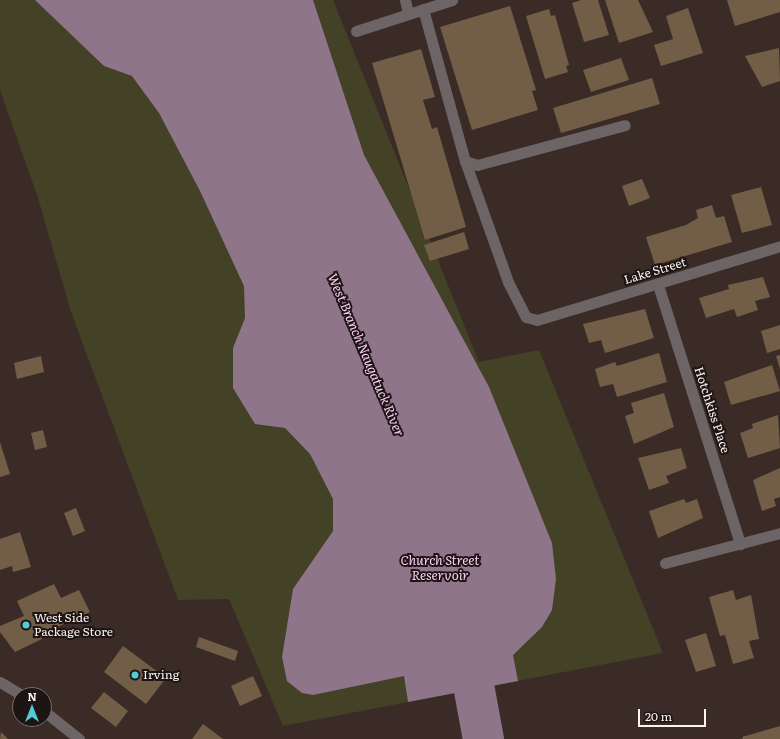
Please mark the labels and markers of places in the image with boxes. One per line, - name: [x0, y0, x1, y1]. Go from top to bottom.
- place label: West Side Package Store: [34, 611, 113, 639]
- marker: West Side Package Store: [21, 620, 31, 630]
- place label: Irving: [143, 668, 179, 682]
- marker: Irving: [130, 670, 140, 680]

